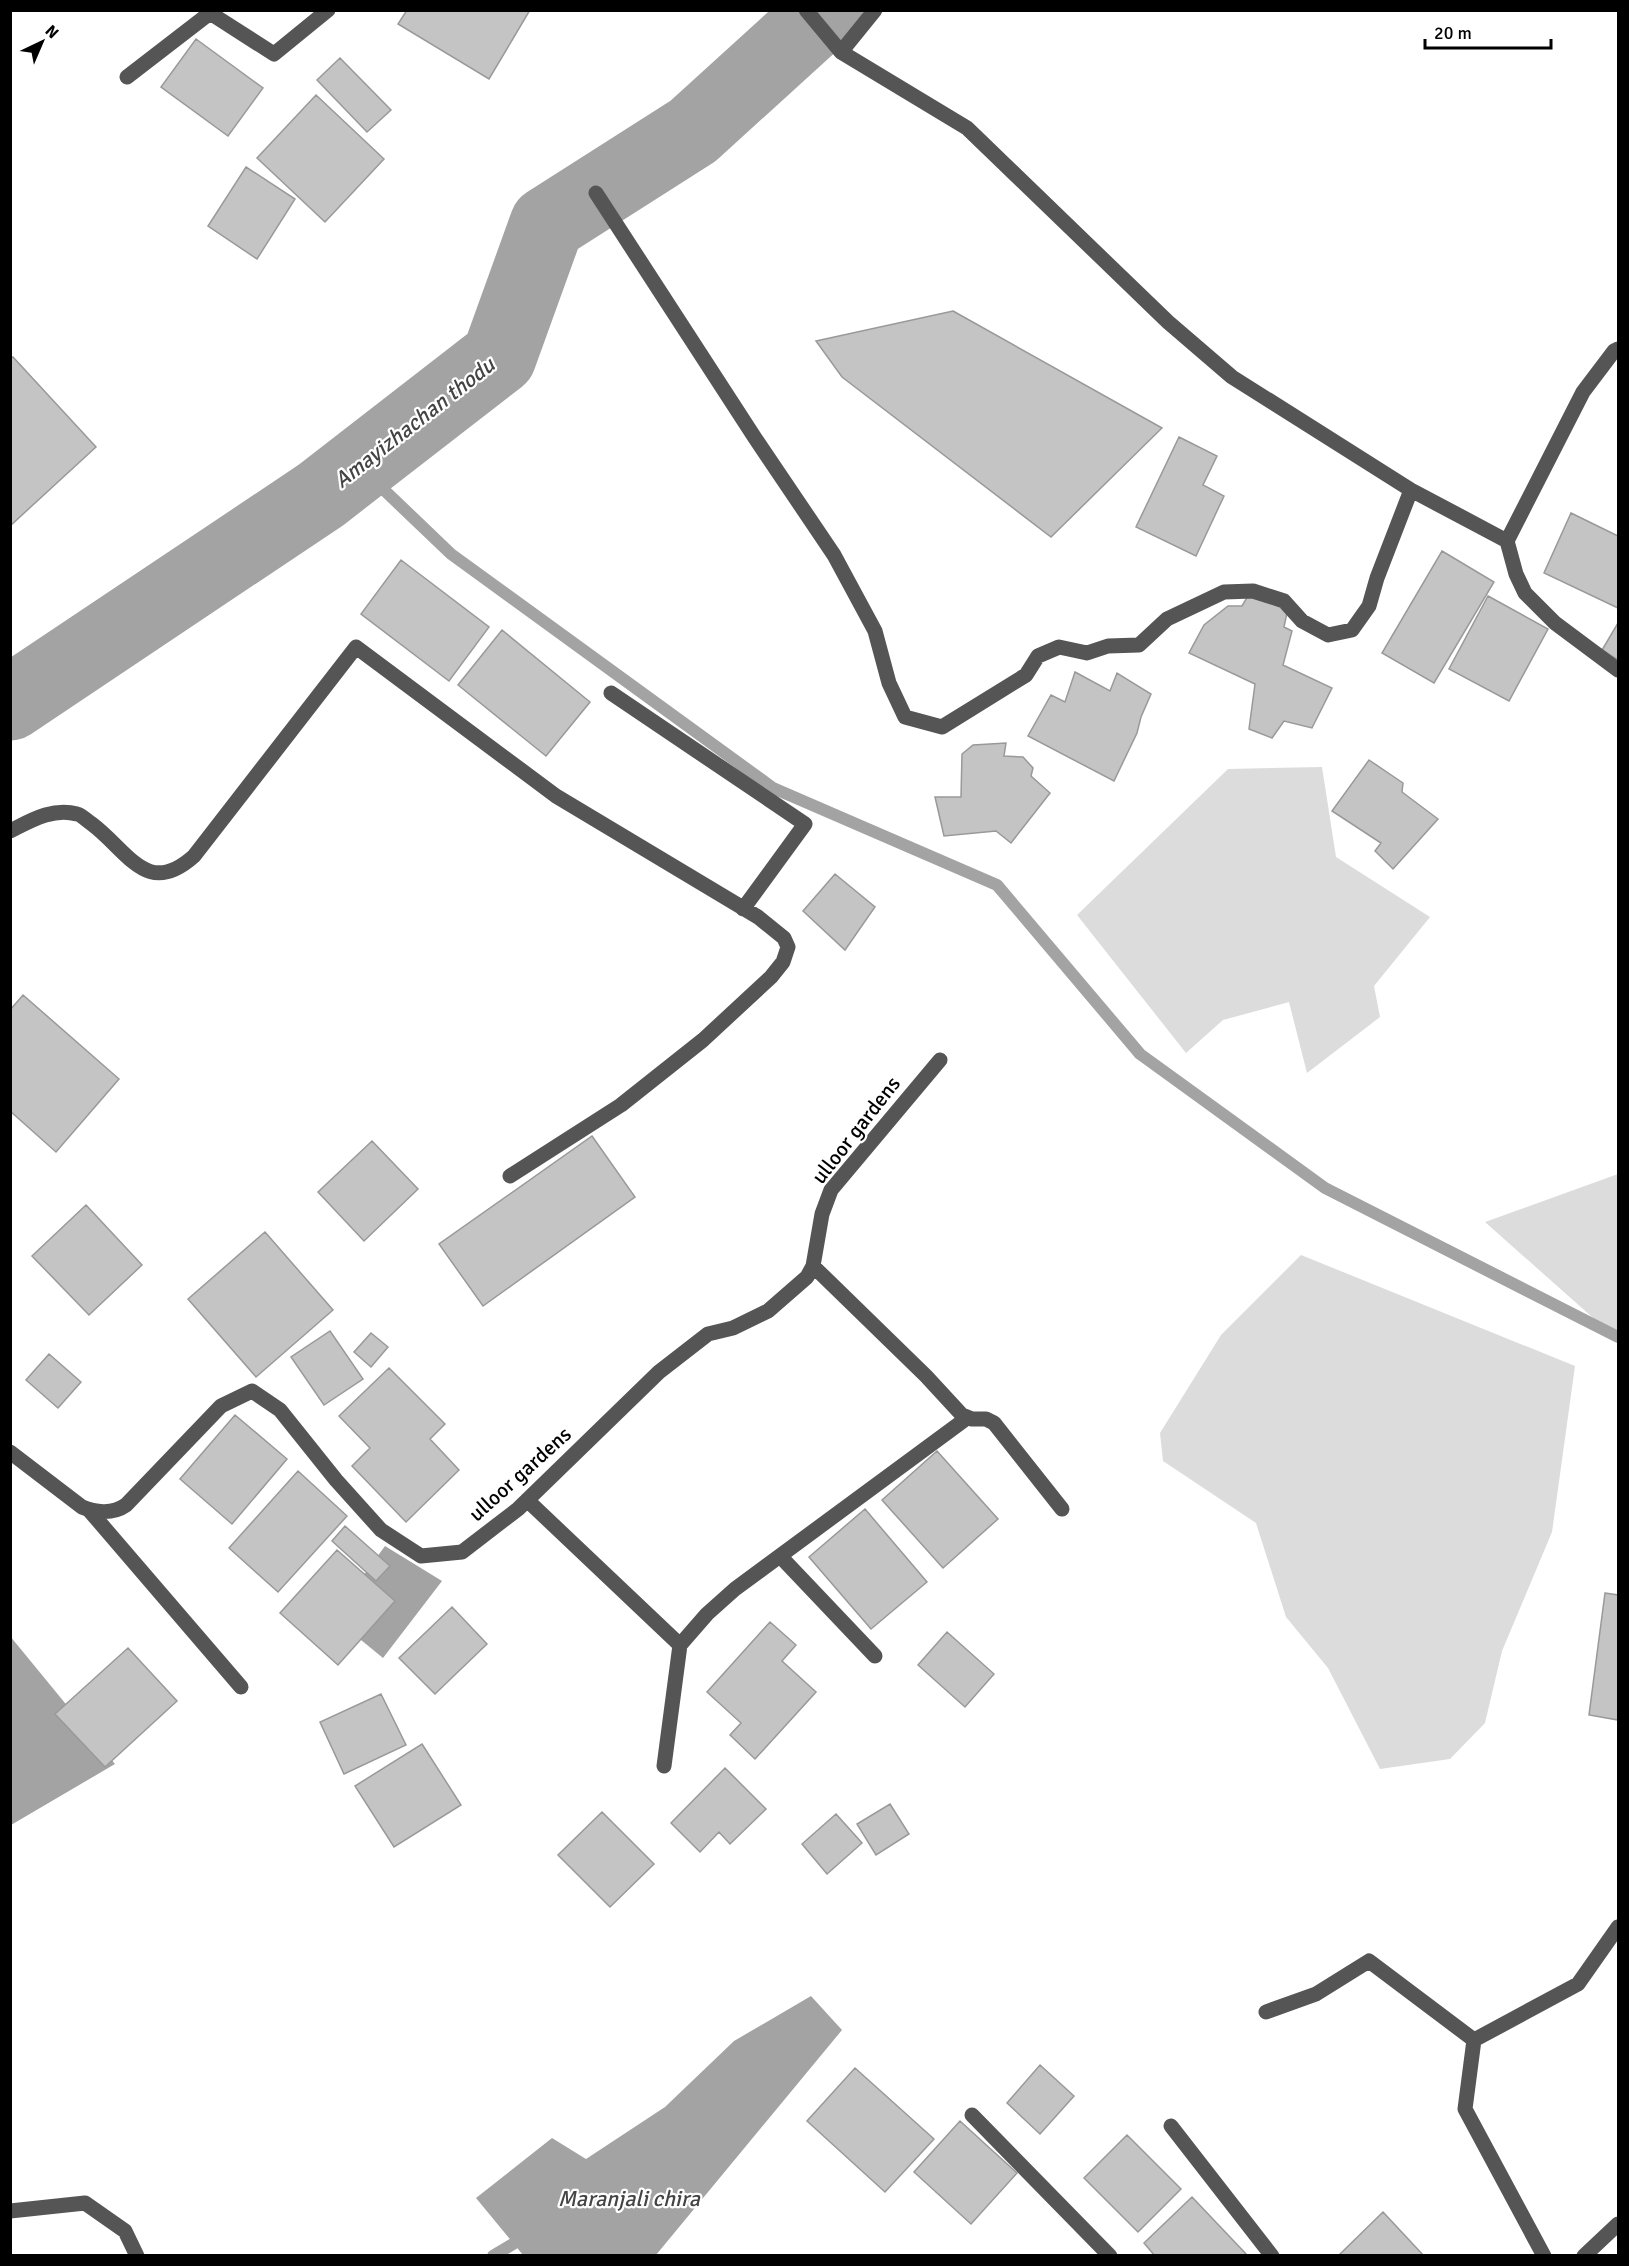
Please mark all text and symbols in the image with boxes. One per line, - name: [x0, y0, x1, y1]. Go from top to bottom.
- north arrow: [12, 12, 72, 72]
- scale bar: [1425, 12, 1551, 50]
- text: N: [41, 21, 63, 43]
- text: 20 m: [1434, 22, 1472, 44]
- water label: Amayizhachan thodu: [329, 350, 502, 493]
- street label: ulloor gardens: [806, 1071, 906, 1189]
- street label: ulloor gardens: [463, 1421, 577, 1527]
- water label: Maranjali chira: [558, 2185, 701, 2212]

